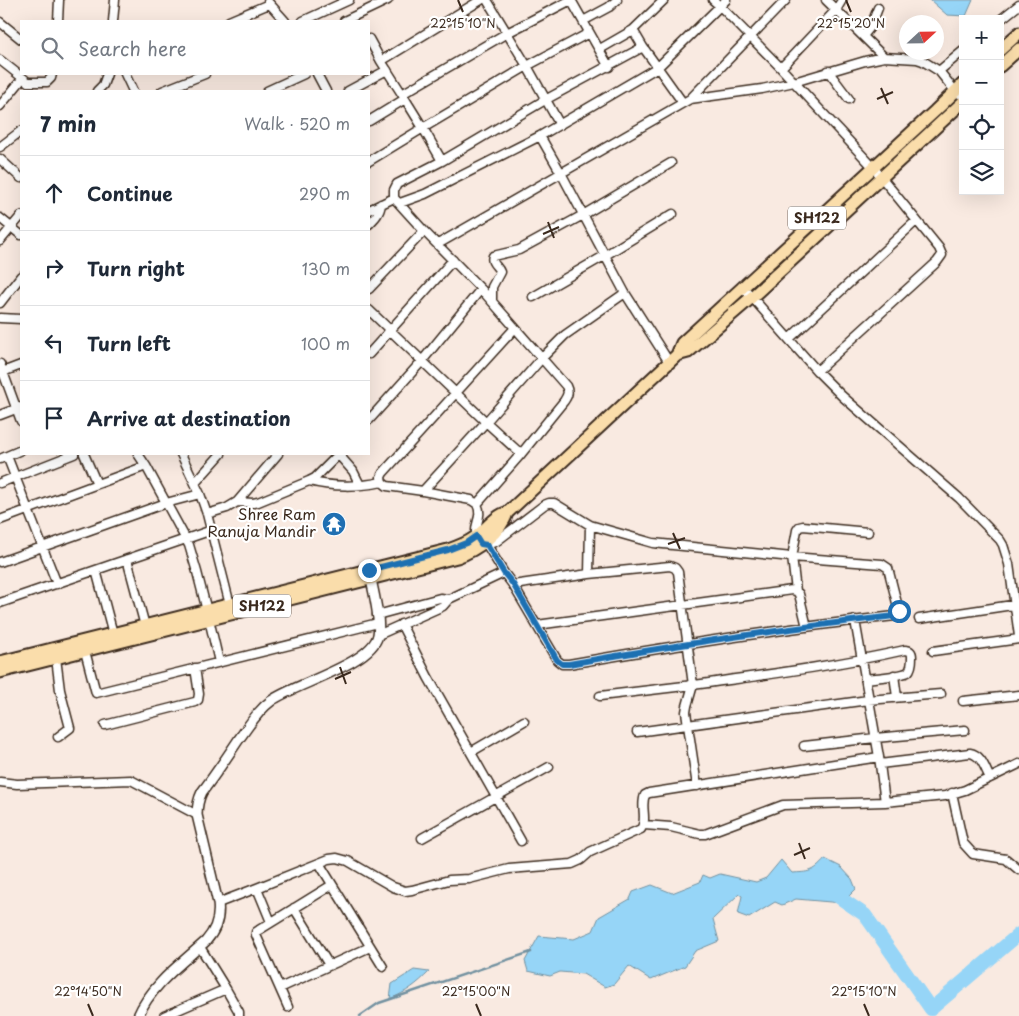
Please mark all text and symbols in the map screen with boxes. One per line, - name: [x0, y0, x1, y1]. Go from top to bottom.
- text: 22°15'10"N: [430, 14, 496, 32]
- text: 22°15'20"N: [817, 14, 885, 32]
- north arrow: [899, 15, 944, 60]
- map controls: [959, 15, 1004, 195]
- button: +: [959, 15, 1004, 60]
- search box: [20, 20, 370, 75]
- icon: search: [38, 34, 66, 62]
- text: Search here: [78, 34, 187, 62]
- button: −: [959, 60, 1004, 105]
- button: locate: [959, 105, 1004, 150]
- text: 7 min: [40, 107, 96, 139]
- text: Walk · 520 m: [244, 111, 350, 135]
- button: layers: [959, 150, 1004, 195]
- icon: ahead: [40, 179, 68, 207]
- text: Continue: [87, 179, 173, 207]
- text: 290 m: [299, 181, 350, 205]
- road number: SH122: [788, 207, 846, 230]
- icon: right: [40, 254, 68, 282]
- text: Turn right: [87, 254, 185, 282]
- text: 130 m: [302, 256, 350, 280]
- icon: left: [40, 329, 68, 357]
- text: Turn left: [87, 329, 171, 357]
- text: 100 m: [301, 331, 350, 355]
- icon: arrive: [40, 404, 68, 432]
- text: Arrive at destination: [87, 404, 291, 432]
- place label: Shree Ram Ranuja Mandir: [207, 502, 316, 542]
- temple icon: Shree Ram Ranuja Mandir: [321, 511, 347, 537]
- route end: [358, 559, 381, 582]
- road number: SH122: [233, 594, 291, 618]
- route start: [888, 600, 911, 623]
- text: 22°14'50"N: [54, 982, 122, 1000]
- text: 22°15'00"N: [442, 982, 510, 1000]
- text: 22°15'10"N: [831, 982, 897, 1000]

